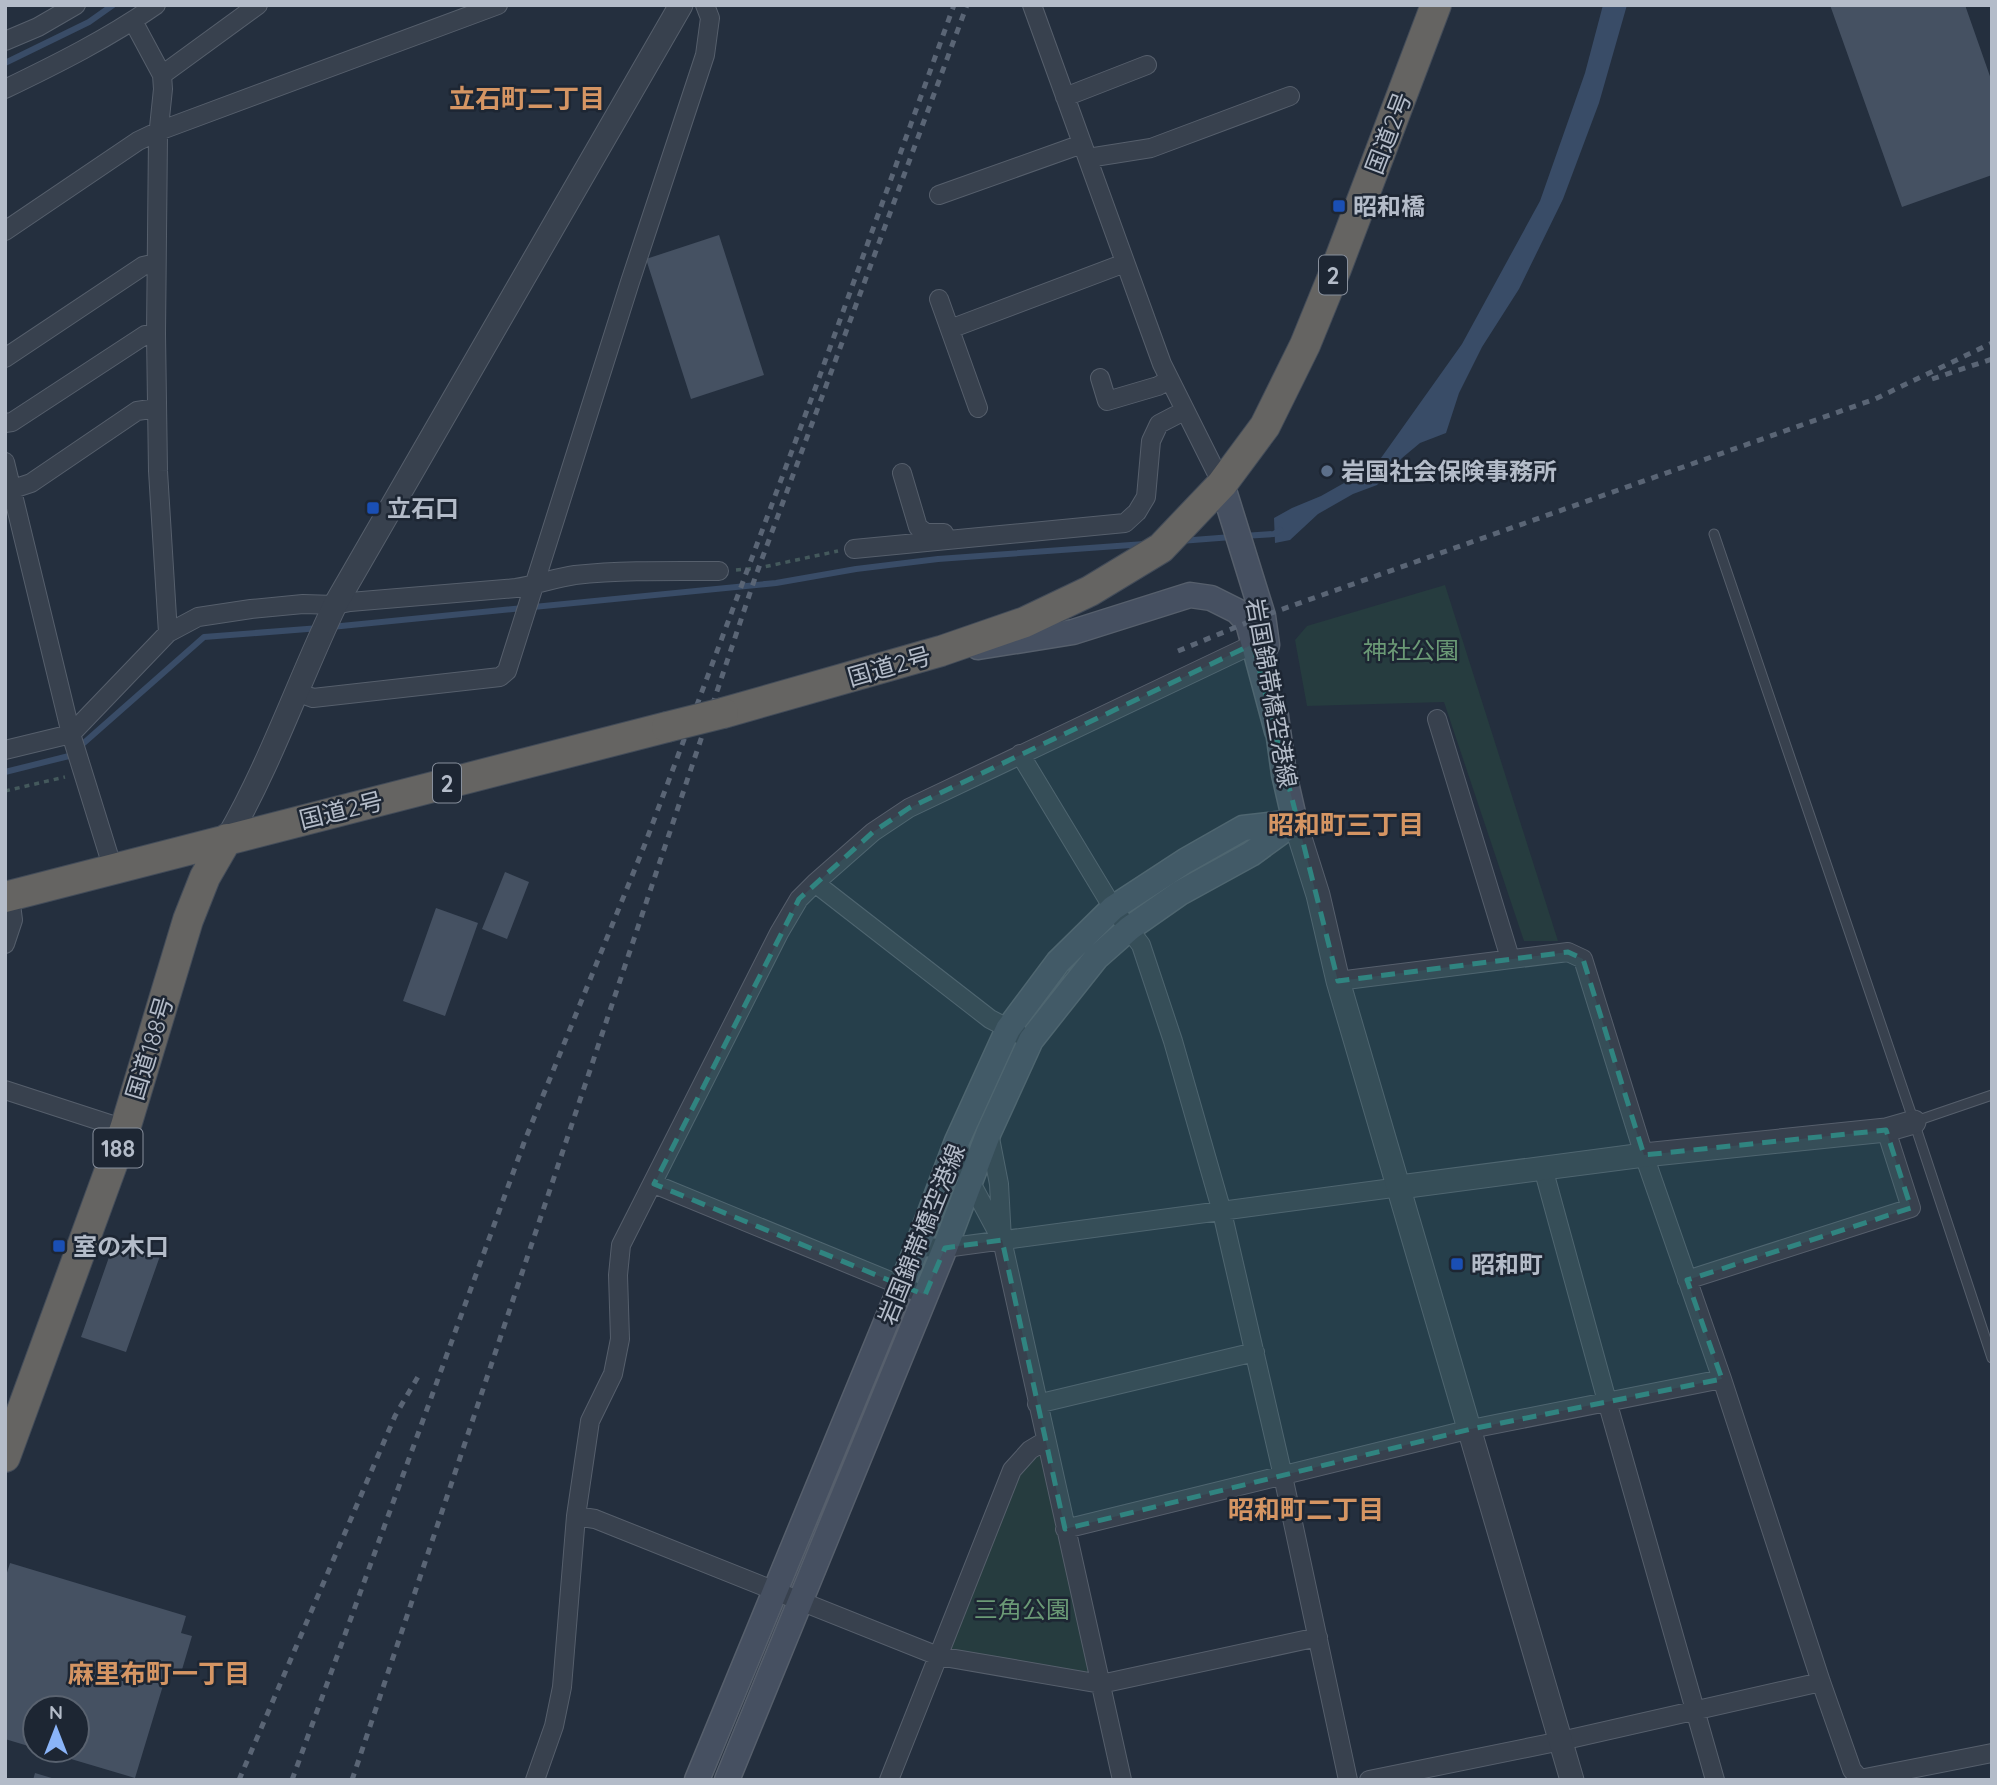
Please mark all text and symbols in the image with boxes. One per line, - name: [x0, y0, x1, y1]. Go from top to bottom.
- district label: 立石町二丁目: [449, 82, 605, 115]
- street label: 国道2号: [1359, 88, 1417, 178]
- place label: 昭和橋: [1353, 191, 1425, 221]
- marker: 昭和橋: [1331, 198, 1347, 214]
- road number: 2: [1319, 256, 1347, 294]
- place label: 岩国社会保険事務所: [1341, 456, 1557, 486]
- marker: 岩国社会保険事務所: [1319, 463, 1335, 479]
- place label: 立石口: [387, 493, 459, 523]
- marker: 立石口: [365, 500, 381, 516]
- street label: 岩国錦帯橋空港線: [1241, 596, 1303, 790]
- park label: 神社公園: [1363, 635, 1459, 665]
- street label: 国道2号: [844, 640, 934, 692]
- road number: 2: [433, 764, 461, 803]
- street label: 国道2号: [296, 785, 386, 835]
- district label: 昭和町三丁目: [1268, 808, 1424, 841]
- street label: 国道188号: [119, 993, 179, 1103]
- road number: 188: [94, 1128, 142, 1168]
- street label: 岩国錦帯橋空港線: [871, 1139, 971, 1329]
- place label: 室の木口: [73, 1231, 169, 1261]
- marker: 室の木口: [51, 1238, 67, 1254]
- place label: 昭和町: [1471, 1249, 1543, 1279]
- marker: 昭和町: [1449, 1256, 1465, 1272]
- district label: 昭和町二丁目: [1228, 1493, 1384, 1526]
- park label: 三角公園: [974, 1594, 1070, 1624]
- district label: 麻里布町一丁目: [68, 1657, 250, 1690]
- north arrow: [21, 1694, 91, 1764]
- text: N: [49, 1700, 63, 1724]

